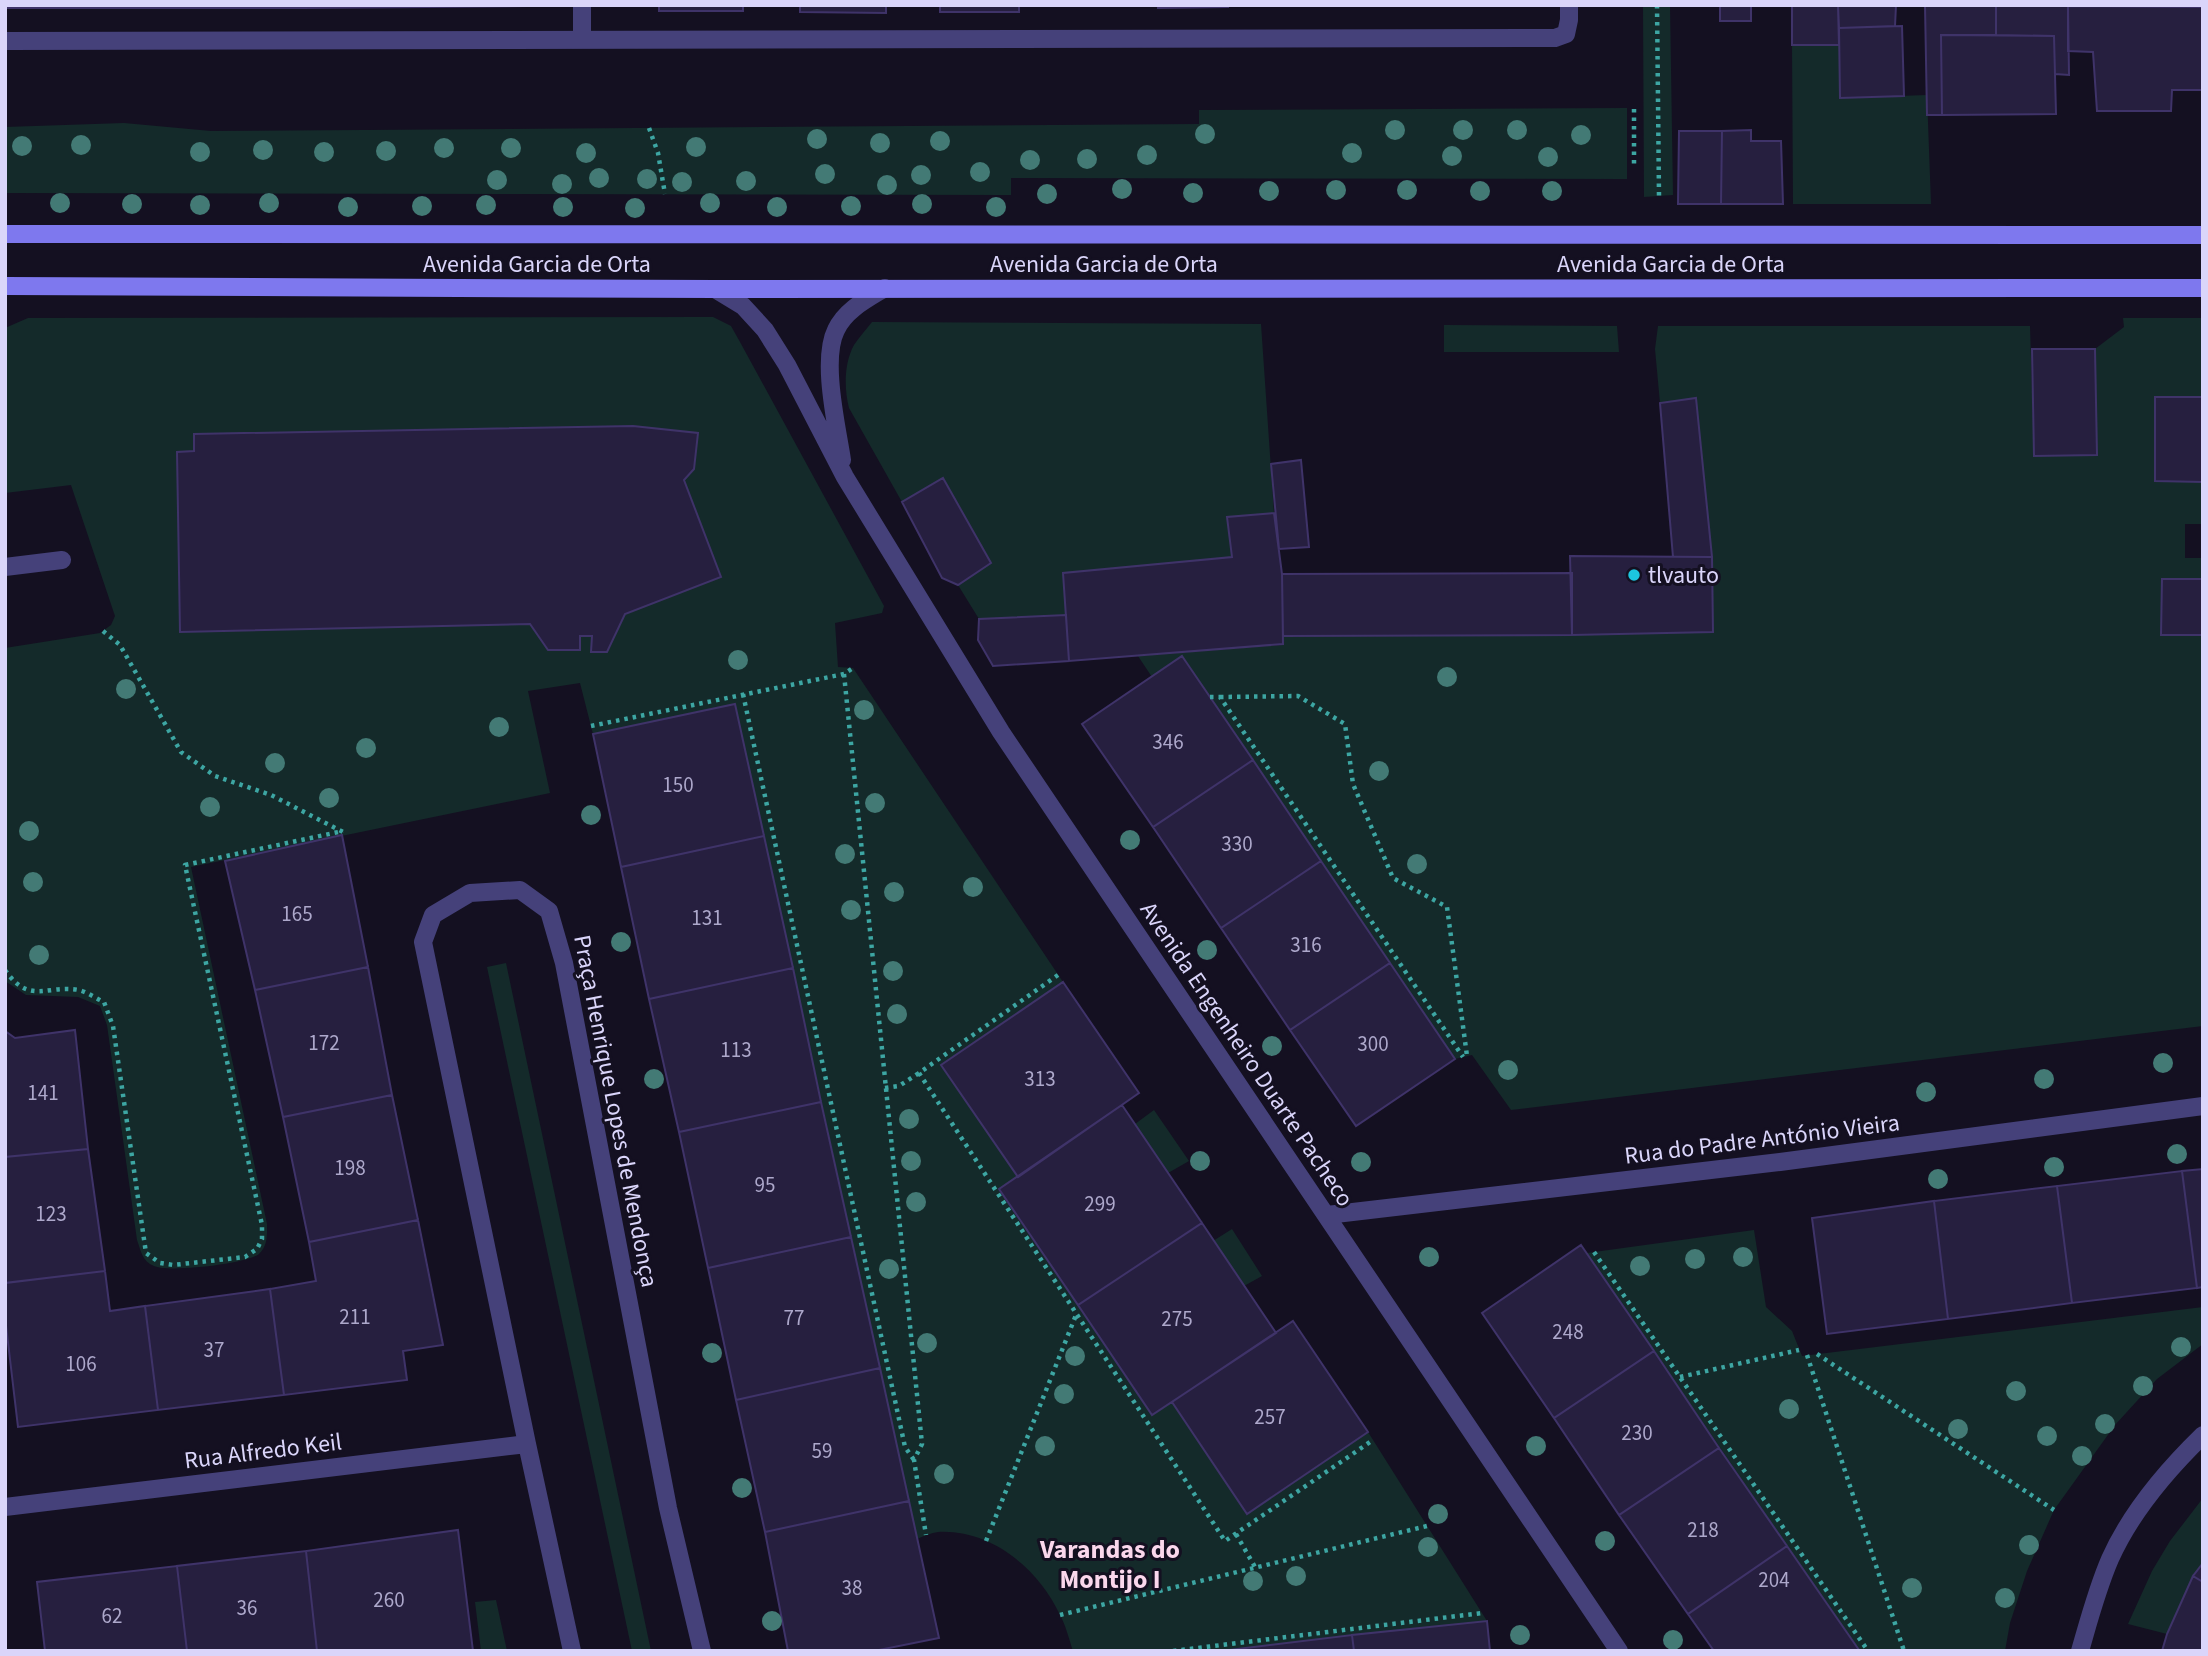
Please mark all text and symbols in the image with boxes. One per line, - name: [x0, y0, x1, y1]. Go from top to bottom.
- street label: Avenida Garcia de Orta: [423, 247, 651, 282]
- street label: Avenida Garcia de Orta: [990, 247, 1218, 282]
- street label: Avenida Garcia de Orta: [1557, 247, 1785, 282]
- place label: tlvauto: [1648, 558, 1719, 593]
- marker: tlvauto: [1626, 567, 1642, 583]
- house number: 346: [1152, 727, 1184, 757]
- house number: 150: [662, 770, 694, 800]
- house number: 330: [1221, 829, 1253, 859]
- street label: Avenida Engenheiro Duarte Pacheco: [1131, 895, 1362, 1214]
- house number: 165: [281, 899, 313, 929]
- house number: 131: [691, 903, 723, 933]
- house number: 316: [1290, 930, 1322, 960]
- street label: Praça Henrique Lopes de Mendonça: [564, 932, 667, 1290]
- house number: 172: [308, 1028, 340, 1058]
- house number: 300: [1357, 1029, 1389, 1059]
- house number: 113: [720, 1035, 752, 1065]
- house number: 313: [1024, 1064, 1056, 1094]
- house number: 141: [27, 1078, 59, 1108]
- street label: Rua do Padre António Vieira: [1622, 1105, 1902, 1174]
- house number: 198: [334, 1153, 366, 1183]
- house number: 95: [755, 1170, 775, 1200]
- house number: 299: [1084, 1189, 1116, 1219]
- house number: 123: [35, 1199, 67, 1229]
- house number: 211: [339, 1302, 371, 1332]
- house number: 77: [784, 1303, 804, 1333]
- house number: 275: [1161, 1304, 1193, 1334]
- house number: 248: [1552, 1317, 1584, 1347]
- house number: 37: [204, 1335, 224, 1365]
- house number: 106: [65, 1349, 97, 1379]
- house number: 257: [1254, 1402, 1286, 1432]
- house number: 230: [1621, 1418, 1653, 1448]
- street label: Rua Alfredo Keil: [182, 1424, 344, 1479]
- house number: 59: [812, 1436, 832, 1466]
- house number: 218: [1687, 1515, 1719, 1545]
- district label: Varandas do Montijo I: [1039, 1531, 1180, 1598]
- house number: 204: [1758, 1565, 1790, 1595]
- house number: 38: [842, 1573, 862, 1603]
- house number: 260: [373, 1585, 405, 1615]
- house number: 36: [237, 1593, 257, 1623]
- house number: 62: [102, 1601, 122, 1631]

